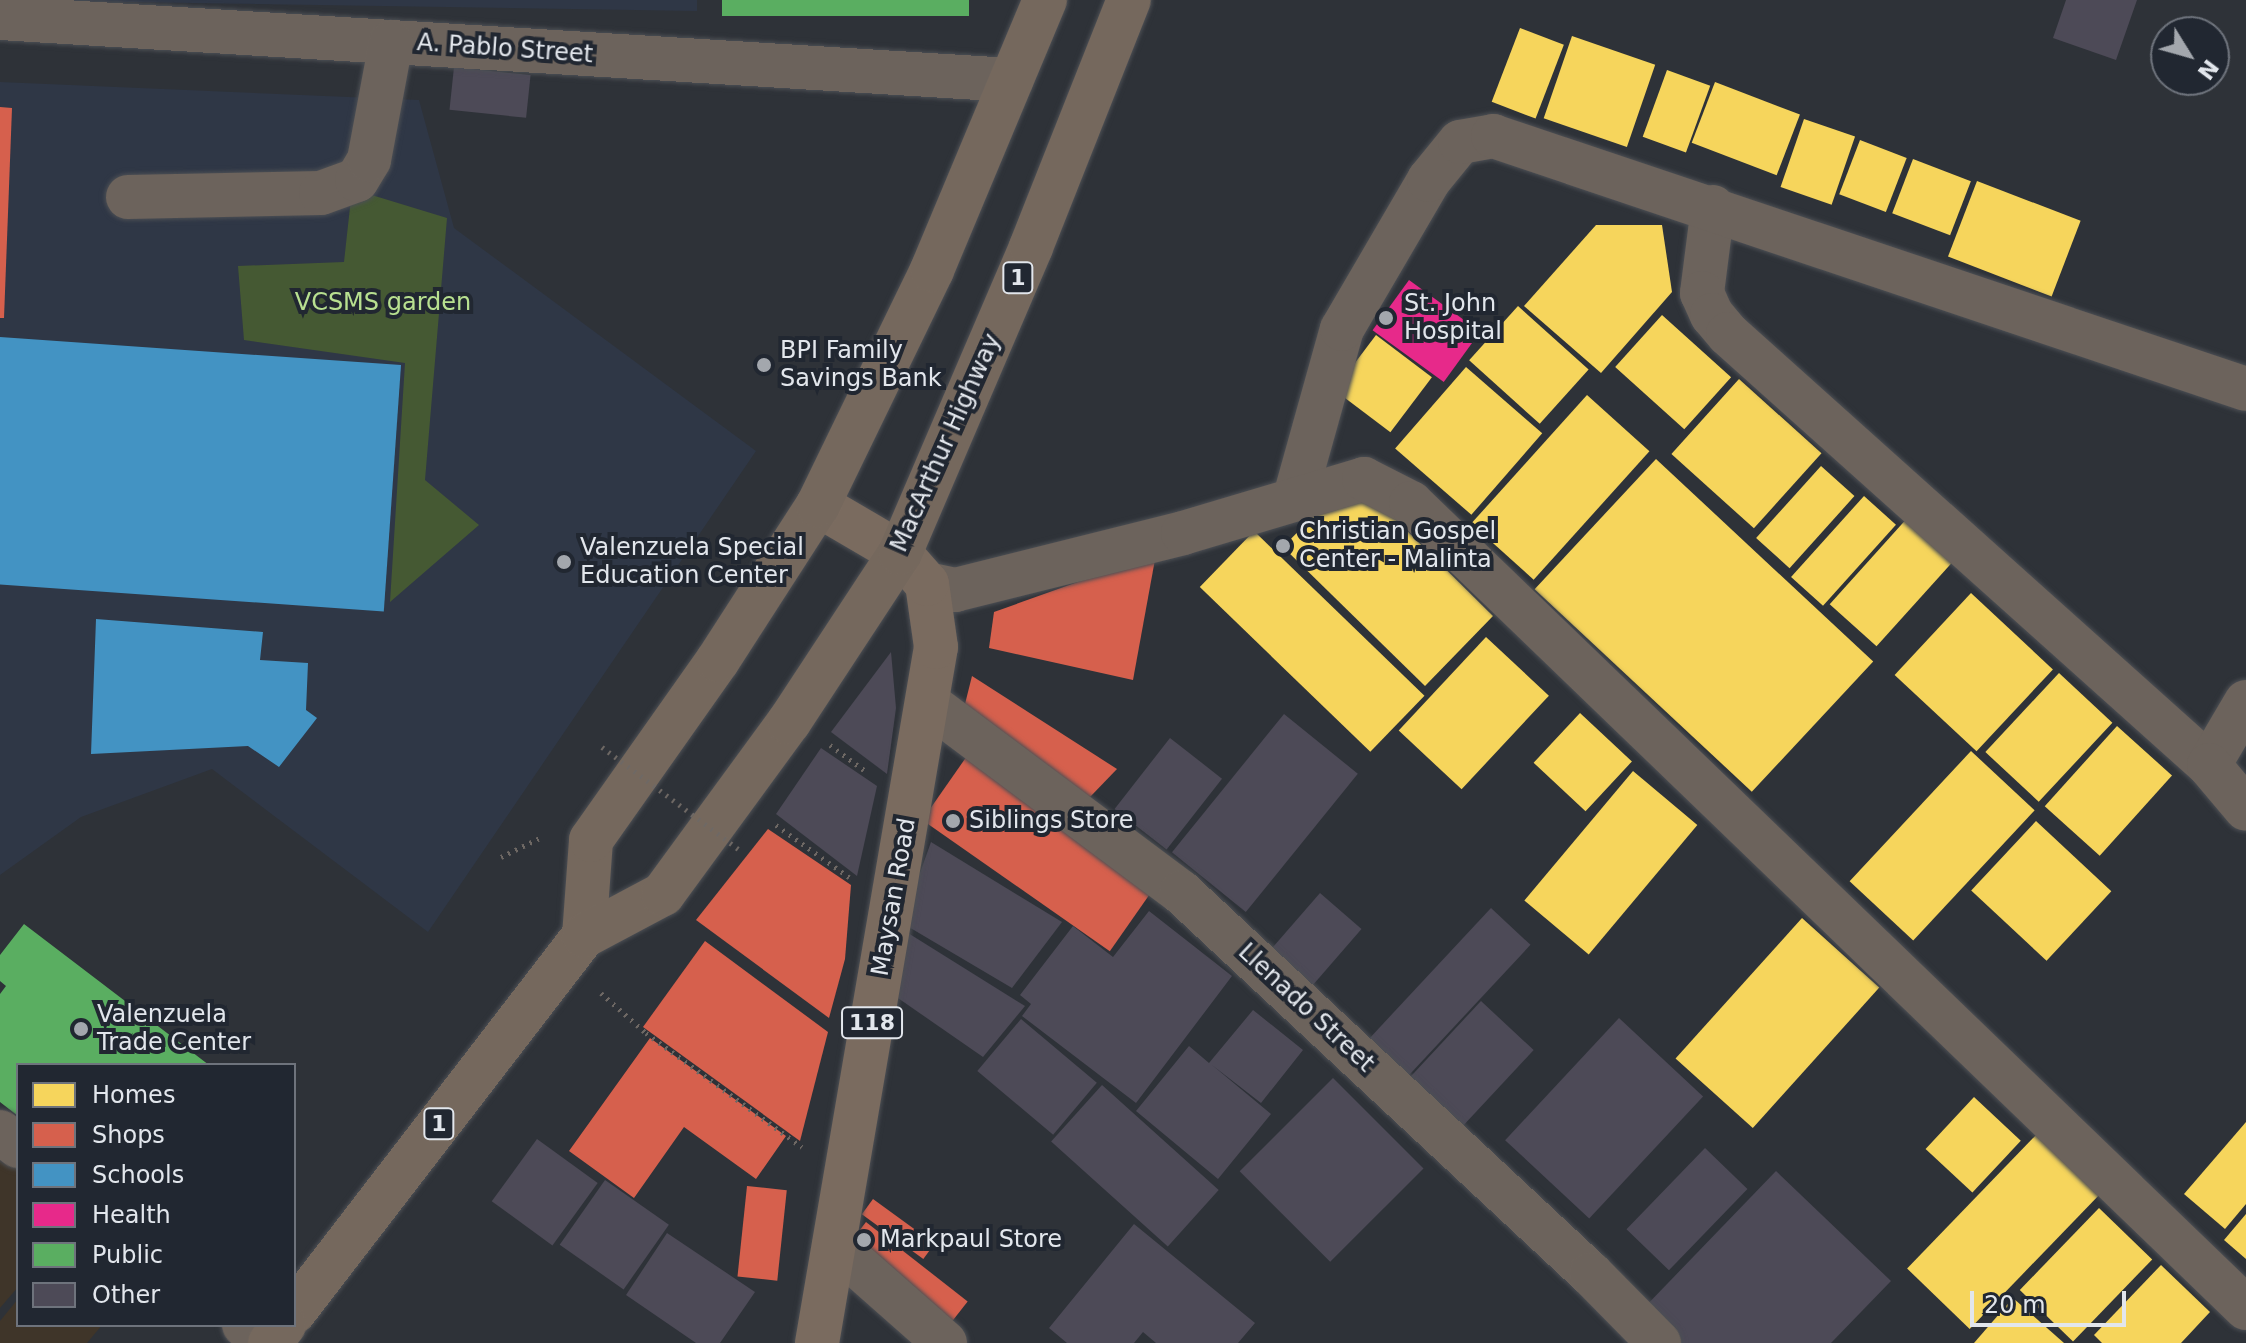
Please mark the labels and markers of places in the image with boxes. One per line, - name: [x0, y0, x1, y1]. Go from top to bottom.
- place label: St. John Hospital: [1404, 290, 1502, 346]
- marker: St. John Hospital: [1375, 307, 1397, 329]
- place label: BPI Family Savings Bank: [780, 337, 942, 393]
- marker: BPI Family Savings Bank: [755, 356, 773, 374]
- place label: Christian Gospel Center - Malinta: [1299, 518, 1496, 574]
- place label: Valenzuela Special Education Center: [580, 534, 804, 590]
- marker: Christian Gospel Center - Malinta: [1274, 537, 1292, 555]
- marker: Valenzuela Special Education Center: [555, 553, 573, 571]
- place label: Siblings Store: [969, 807, 1133, 835]
- marker: Siblings Store: [944, 812, 962, 830]
- place label: Valenzuela Trade Center: [97, 1001, 251, 1057]
- marker: Valenzuela Trade Center: [72, 1020, 90, 1038]
- place label: Markpaul Store: [880, 1226, 1062, 1254]
- marker: Markpaul Store: [855, 1231, 873, 1249]

